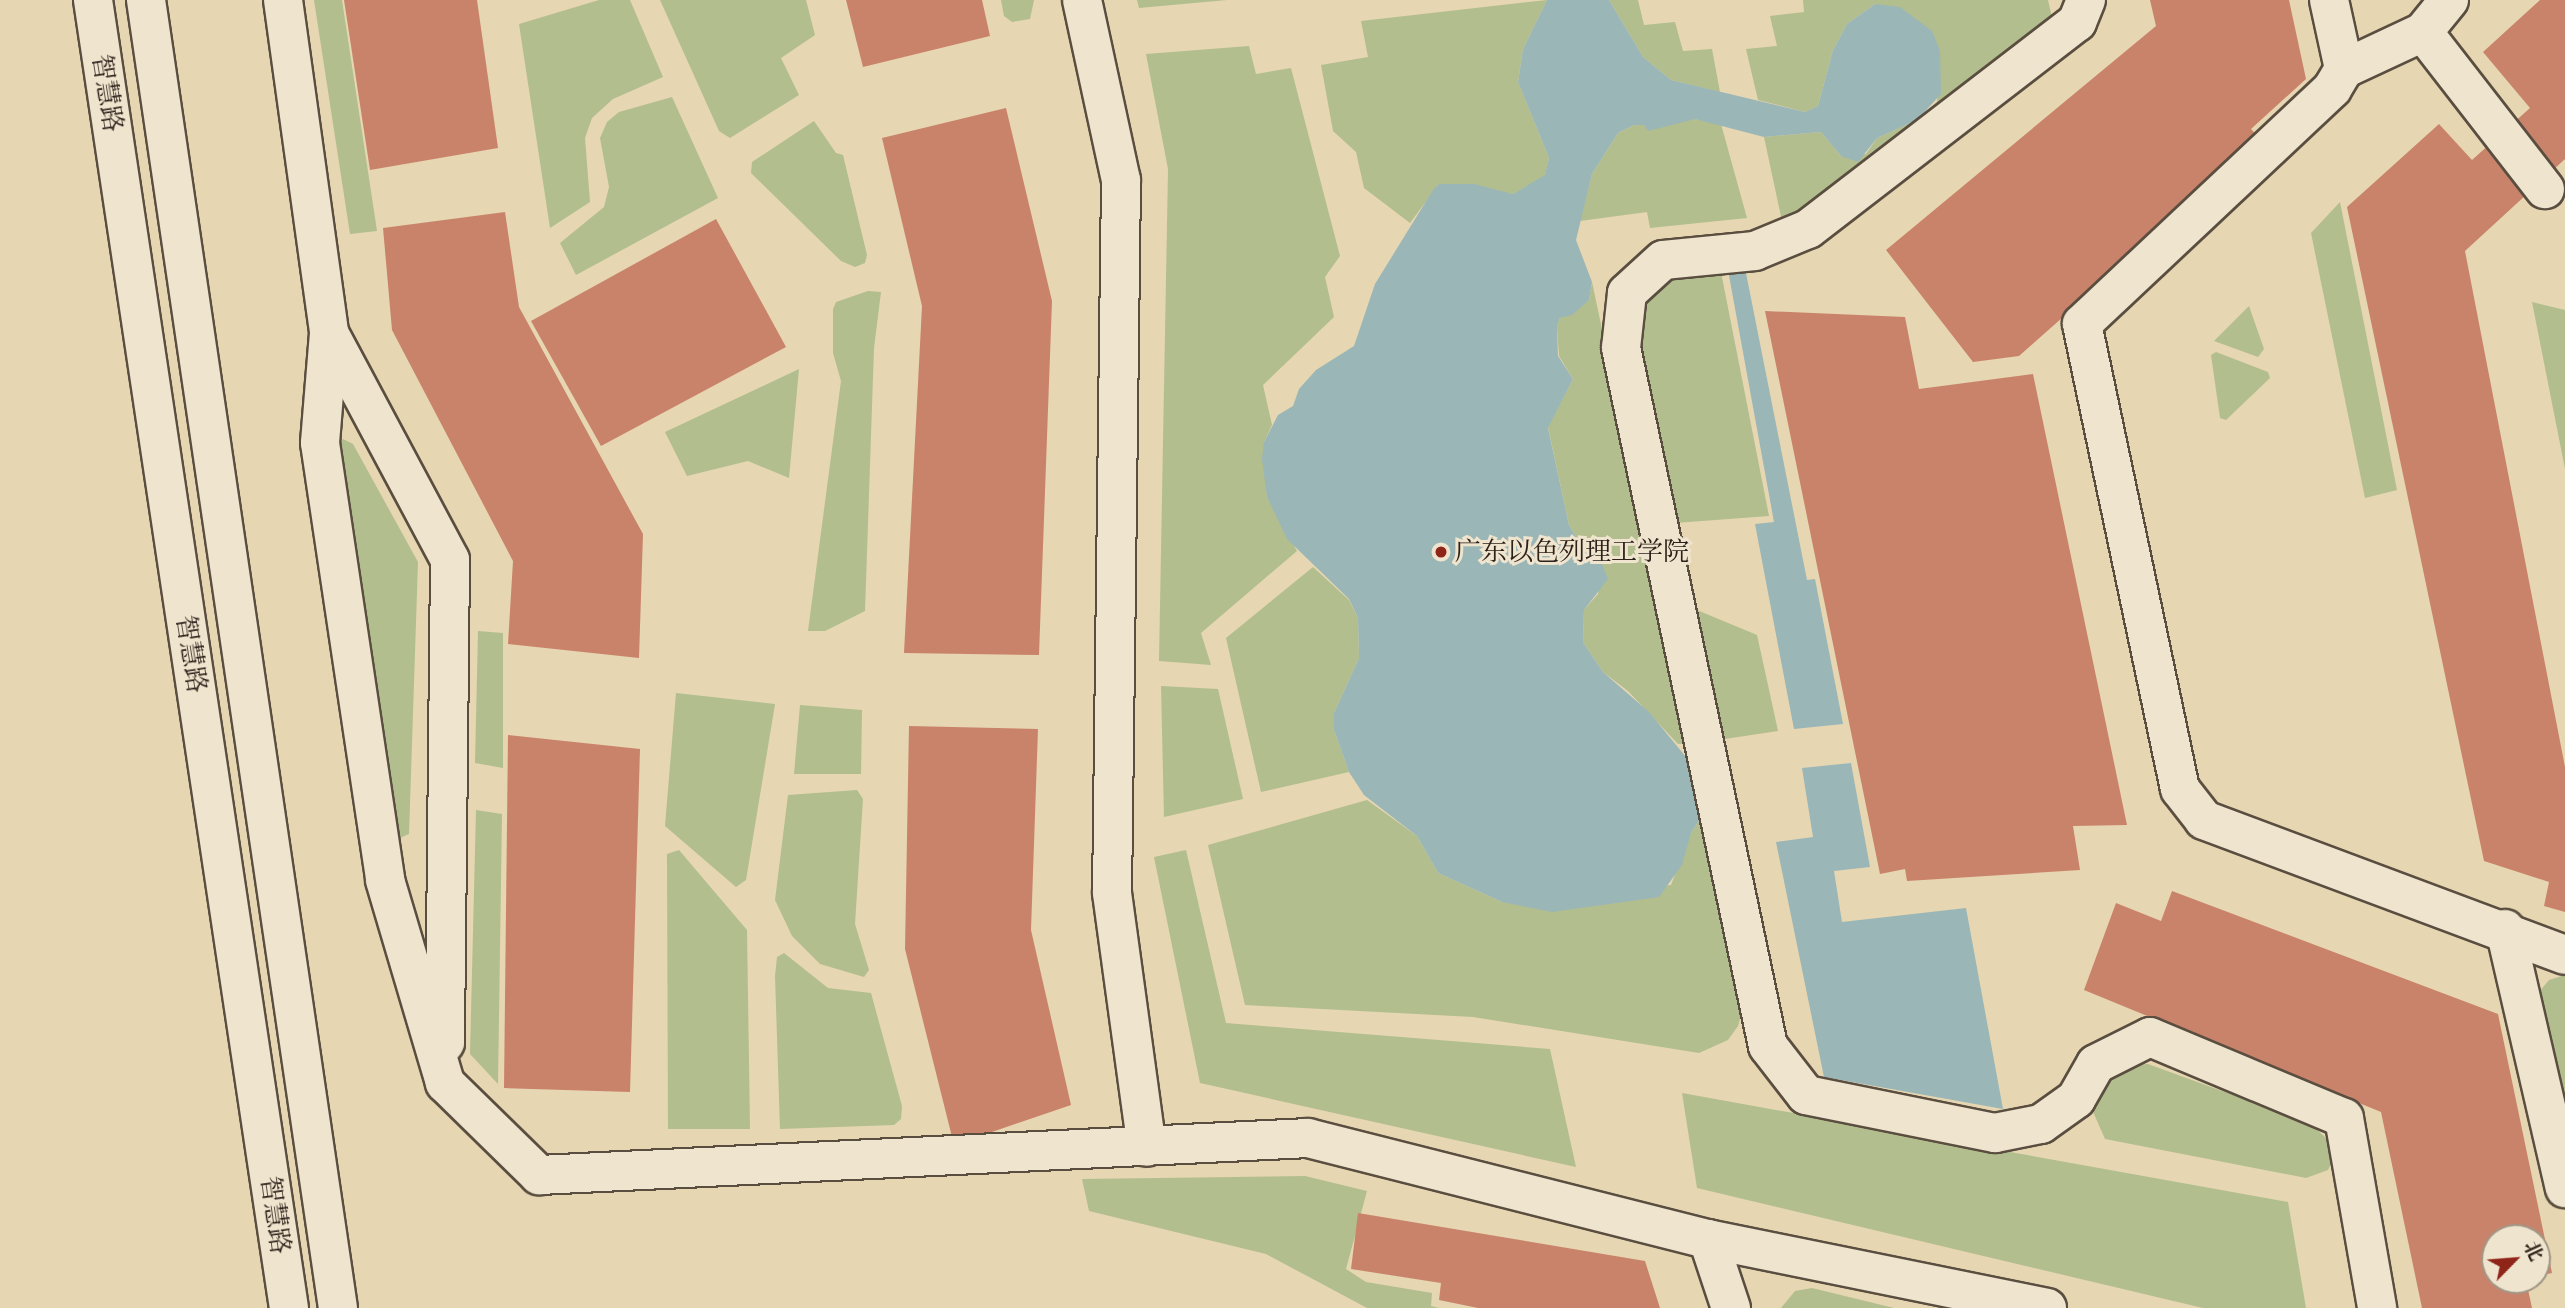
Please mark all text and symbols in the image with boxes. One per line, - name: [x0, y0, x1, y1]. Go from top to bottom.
- street label: 智慧路: [85, 52, 129, 134]
- place label: 广东以色列理工学院: [1455, 536, 1689, 568]
- marker: 广东以色列理工学院: [1433, 544, 1449, 560]
- street label: 智慧路: [169, 613, 213, 695]
- street label: 智慧路: [254, 1174, 296, 1256]
- north arrow: [2481, 1224, 2551, 1294]
- text: 北: [2517, 1237, 2549, 1265]

